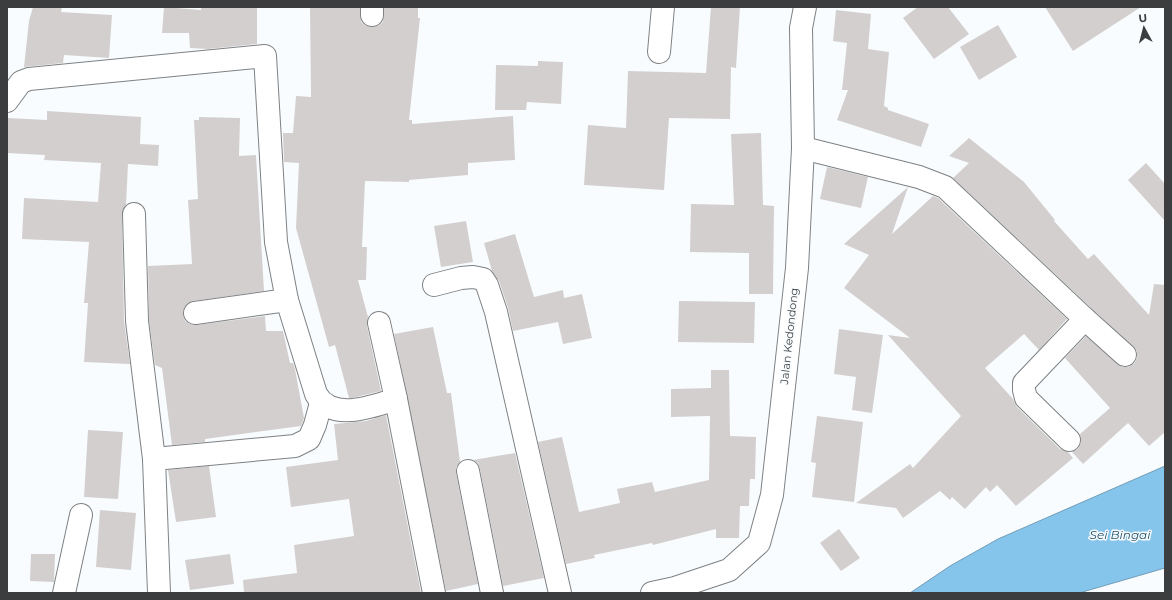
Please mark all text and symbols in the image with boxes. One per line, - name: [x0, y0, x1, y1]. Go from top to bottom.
- north arrow: [1124, 8, 1164, 48]
- text: U: [1138, 11, 1148, 26]
- street label: Jalan Kedondong: [777, 287, 801, 386]
- water label: Sei Bingai: [1090, 527, 1151, 542]

